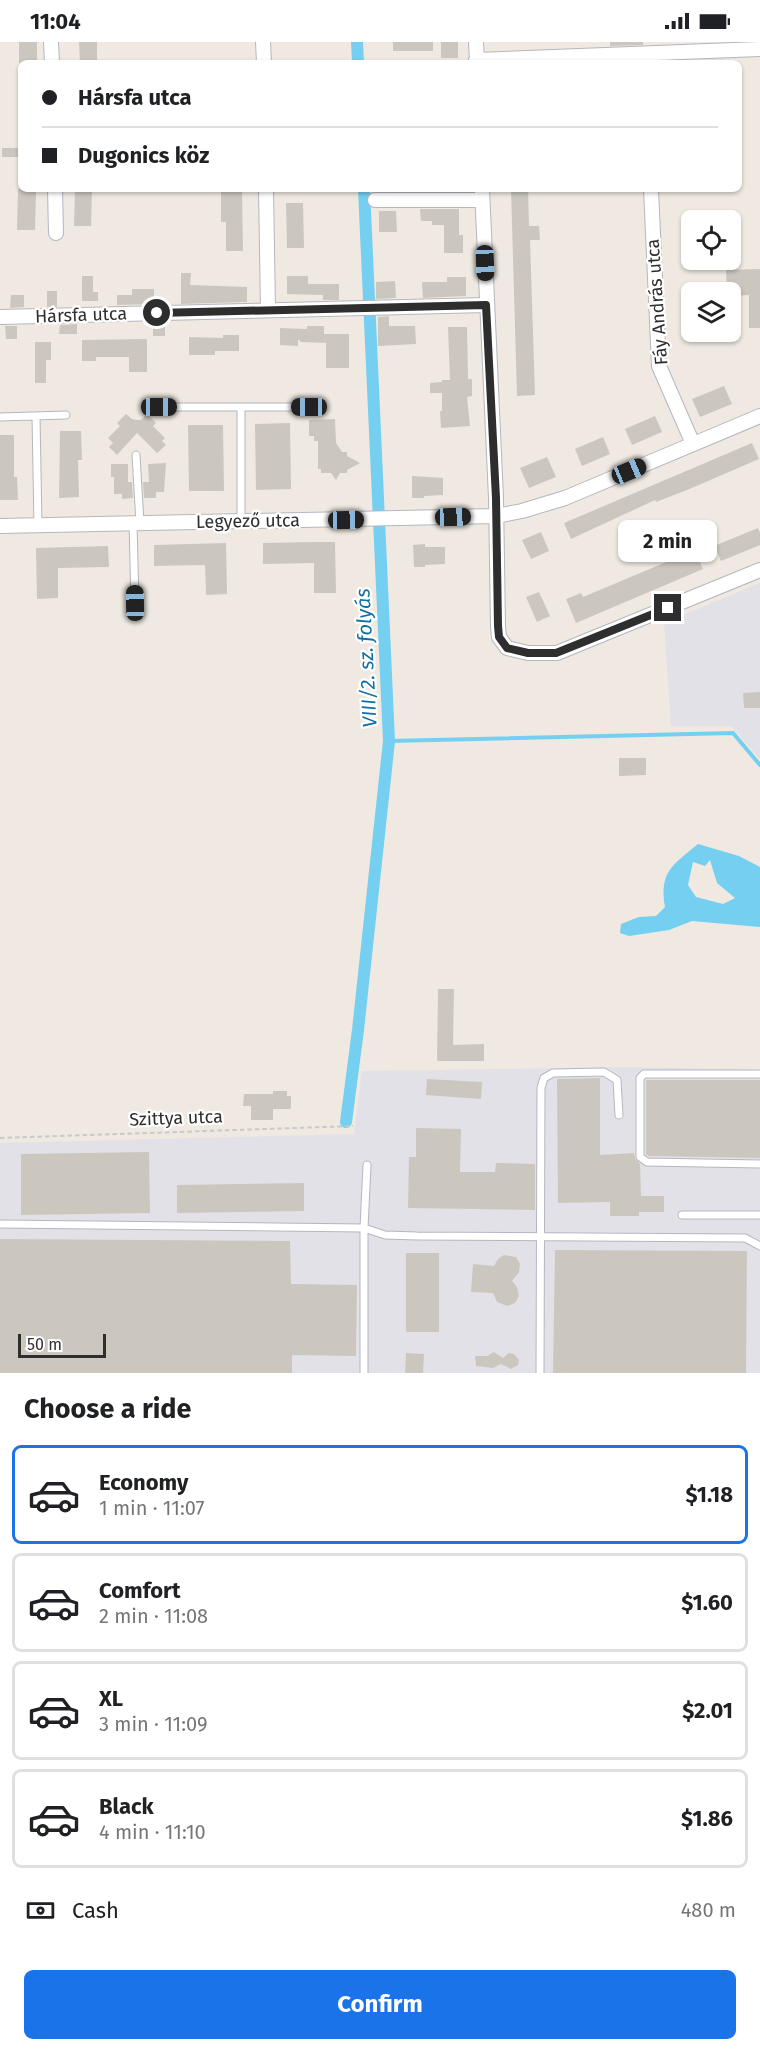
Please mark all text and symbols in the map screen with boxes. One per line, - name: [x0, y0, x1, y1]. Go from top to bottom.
- text: 11:04: [30, 8, 81, 35]
- text: Hársfa utca: [78, 84, 192, 111]
- text: Dugonics köz: [78, 142, 209, 169]
- map controls: [681, 210, 741, 342]
- button: locate: [681, 210, 741, 270]
- street label: Fáy András utca: [642, 238, 672, 366]
- car: [475, 245, 495, 281]
- button: layers: [681, 282, 741, 342]
- route start: [143, 299, 170, 326]
- street label: Hársfa utca: [35, 302, 127, 328]
- car: [141, 398, 177, 416]
- car: [291, 398, 327, 416]
- car: [609, 456, 649, 486]
- car: [435, 507, 471, 527]
- street label: Legyező utca: [196, 509, 300, 533]
- car: [328, 511, 364, 529]
- callout: 2 min: [618, 521, 718, 563]
- text: 2 min: [643, 529, 692, 553]
- car: [126, 585, 144, 621]
- water label: VIII/2. sz. folyás: [350, 588, 382, 728]
- route end: [654, 594, 681, 621]
- street label: Szittya utca: [129, 1105, 223, 1131]
- scale bar: [18, 1331, 106, 1358]
- text: 50 m: [27, 1335, 62, 1354]
- text: Choose a ride: [24, 1393, 191, 1425]
- icon: car: [27, 1468, 81, 1522]
- text: Economy: [99, 1469, 188, 1496]
- text: $1.18: [685, 1481, 733, 1508]
- text: 1 min · 11:07: [99, 1496, 204, 1520]
- icon: car: [27, 1576, 81, 1630]
- text: Comfort: [99, 1577, 180, 1604]
- text: $1.60: [681, 1589, 733, 1616]
- text: 2 min · 11:08: [99, 1604, 208, 1628]
- icon: car: [27, 1684, 81, 1738]
- text: XL: [99, 1685, 123, 1712]
- text: $2.01: [682, 1697, 733, 1724]
- text: 3 min · 11:09: [99, 1712, 207, 1736]
- icon: car: [27, 1792, 81, 1846]
- text: Black: [99, 1793, 154, 1820]
- text: $1.86: [681, 1805, 733, 1832]
- text: 4 min · 11:10: [99, 1820, 206, 1844]
- icon: cash: [24, 1894, 57, 1927]
- text: Cash: [72, 1897, 119, 1924]
- text: 480 m: [681, 1898, 736, 1922]
- button: Confirm: [24, 1970, 736, 2039]

